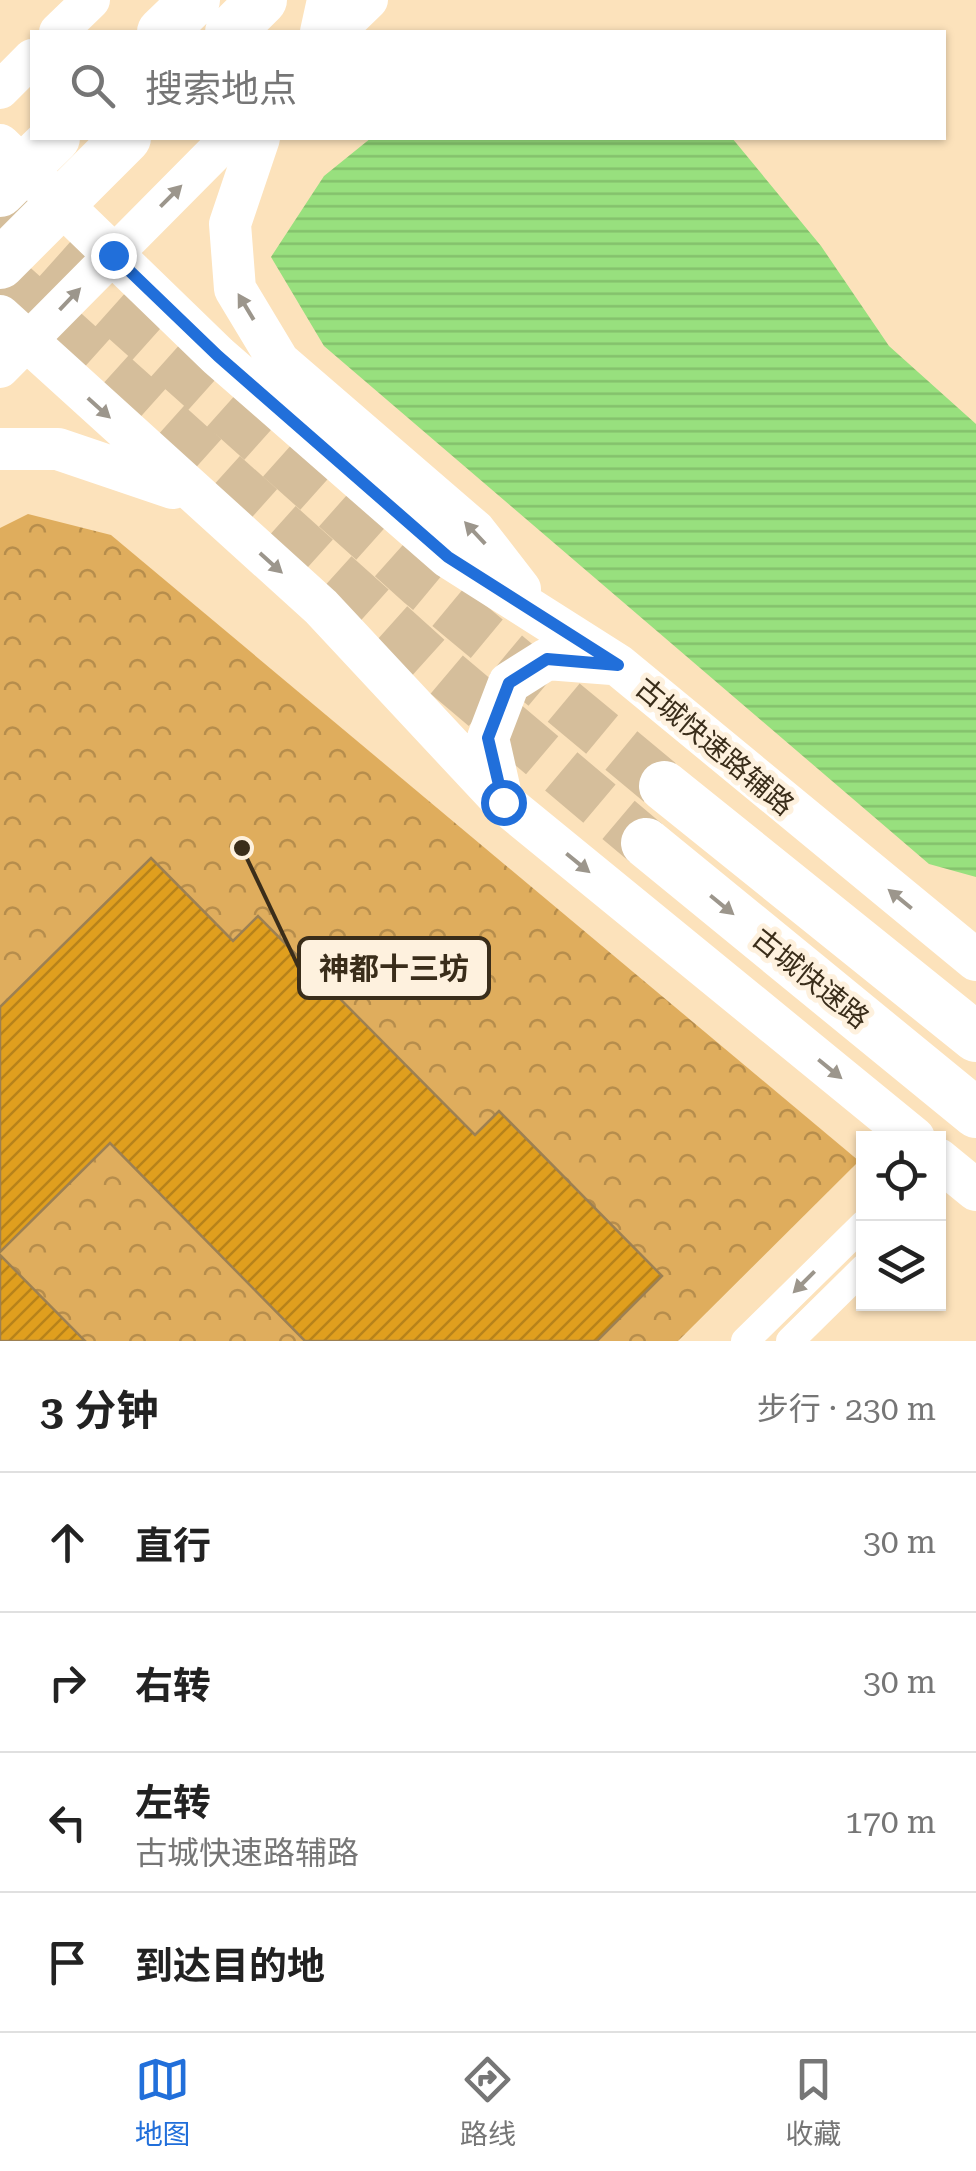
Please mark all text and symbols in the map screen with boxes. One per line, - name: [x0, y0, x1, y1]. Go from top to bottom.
- search box: [30, 30, 946, 140]
- icon: search: [65, 58, 120, 113]
- text: 搜索地点: [145, 67, 297, 111]
- one-way arrow: [159, 185, 182, 209]
- route end: [91, 233, 137, 279]
- one-way arrow: [58, 287, 81, 311]
- one-way arrow: [238, 293, 255, 321]
- one-way arrow: [86, 397, 111, 419]
- one-way arrow: [464, 521, 487, 545]
- one-way arrow: [258, 551, 283, 573]
- street label: 古城快速路辅路: [629, 671, 800, 822]
- route start: [481, 780, 527, 826]
- one-way arrow: [566, 852, 591, 873]
- one-way arrow: [888, 889, 913, 910]
- one-way arrow: [709, 894, 734, 915]
- street label: 古城快速路: [746, 922, 875, 1035]
- callout: 神都十三坊: [299, 938, 489, 998]
- text: 神都十三坊: [319, 951, 469, 986]
- one-way arrow: [818, 1058, 843, 1079]
- map controls: [856, 1131, 946, 1311]
- button: locate: [856, 1131, 946, 1221]
- button: layers: [856, 1221, 946, 1311]
- one-way arrow: [793, 1270, 817, 1294]
- text: 3 分钟: [40, 1386, 158, 1435]
- text: 步行 · 230 m: [757, 1390, 936, 1428]
- icon: ahead: [40, 1515, 95, 1570]
- text: 30 m: [863, 1523, 936, 1561]
- text: 直行: [135, 1524, 211, 1568]
- icon: right: [40, 1655, 95, 1710]
- text: 30 m: [863, 1663, 936, 1701]
- text: 右转: [135, 1664, 211, 1708]
- text: 左转: [135, 1781, 211, 1825]
- icon: left: [40, 1795, 95, 1850]
- text: 170 m: [845, 1803, 936, 1841]
- text: 古城快速路辅路: [135, 1834, 359, 1872]
- icon: arrive: [40, 1935, 95, 1990]
- text: 到达目的地: [135, 1944, 325, 1988]
- tab: 地图: [135, 2052, 191, 2152]
- tab: 路线: [460, 2052, 516, 2152]
- tab: 收藏: [785, 2052, 841, 2152]

